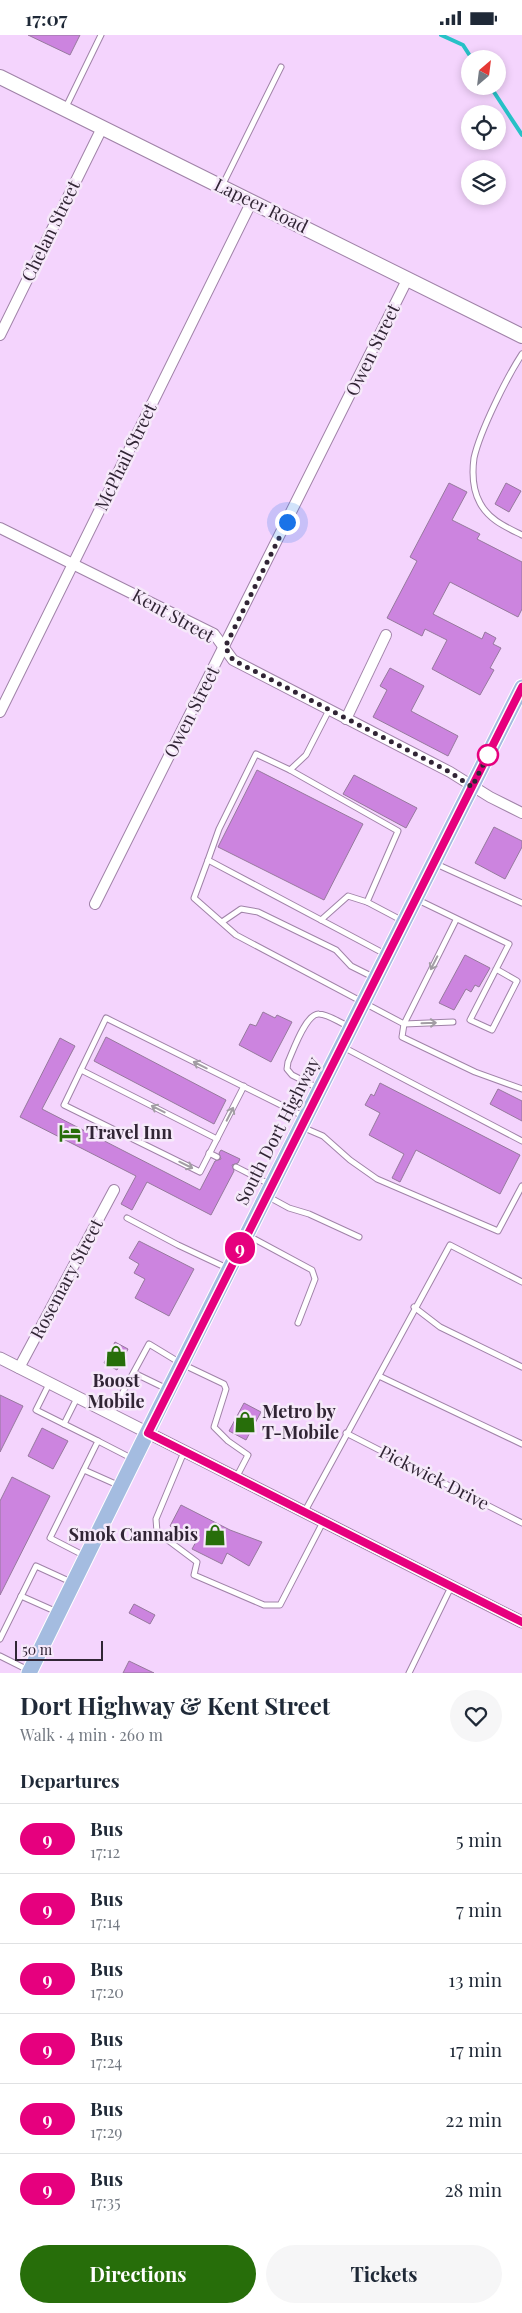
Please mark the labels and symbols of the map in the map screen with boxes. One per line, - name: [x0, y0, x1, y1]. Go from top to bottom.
- north arrow: [461, 50, 506, 95]
- street label: Lapeer Road: [211, 172, 313, 238]
- street label: Chelan Street: [15, 175, 85, 285]
- street label: Owen Street: [339, 299, 405, 400]
- street label: McPhail Street: [89, 398, 162, 515]
- your location: [275, 510, 300, 535]
- street label: Kent Street: [128, 583, 219, 648]
- street label: Owen Street: [158, 661, 225, 761]
- unlabelled marker: [477, 744, 499, 766]
- one-way arrow: [429, 955, 439, 970]
- one-way arrow: [420, 1018, 436, 1028]
- street label: South Dort Highway: [229, 1052, 325, 1209]
- one-way arrow: [193, 1060, 208, 1069]
- one-way arrow: [151, 1104, 166, 1113]
- one-way arrow: [225, 1106, 235, 1121]
- hotel icon: Travel Inn: [57, 1120, 83, 1146]
- place label: Travel Inn: [86, 1120, 172, 1144]
- one-way arrow: [178, 1161, 193, 1171]
- street label: Rosemary Street: [24, 1214, 108, 1343]
- line badge: 9: [224, 1232, 256, 1264]
- shop icon: Boost Mobile: [103, 1343, 129, 1369]
- place label: Boost Mobile: [87, 1368, 145, 1413]
- place label: Metro by T-Mobile: [262, 1399, 339, 1444]
- shop icon: Metro by T-Mobile: [232, 1409, 258, 1435]
- street label: Pickwick Drive: [375, 1439, 494, 1515]
- place label: Smok Cannabis: [69, 1522, 198, 1546]
- shop icon: Smok Cannabis: [202, 1522, 228, 1548]
- scale bar: [15, 1638, 102, 1661]

